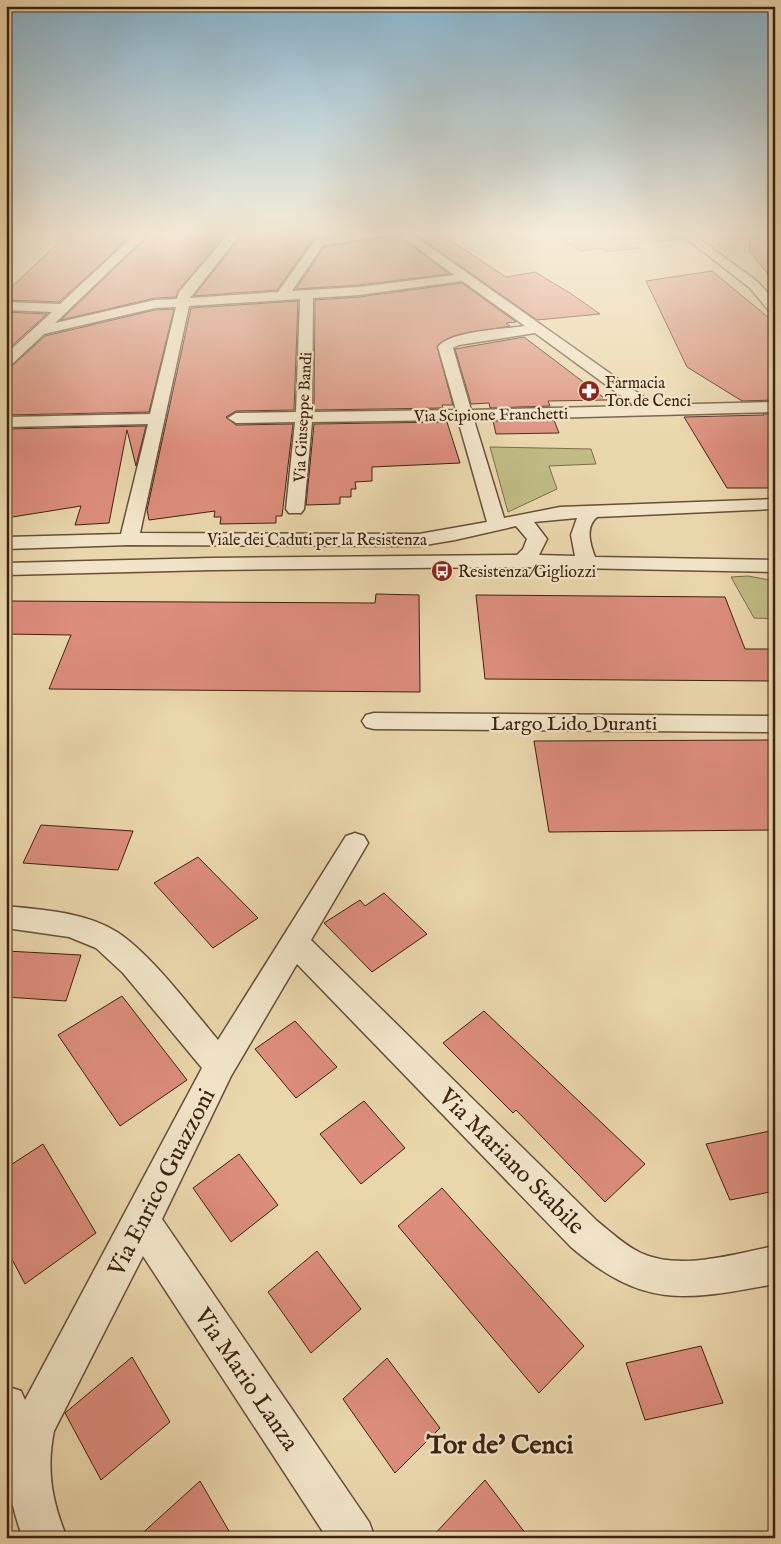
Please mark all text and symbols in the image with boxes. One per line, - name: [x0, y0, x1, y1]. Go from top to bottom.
- street label: Via Giuseppe Bandi: [291, 351, 317, 484]
- place label: Farmacia Tor de Cenci: [605, 374, 691, 412]
- pharmacy icon: Farmacia Tor de Cenci: [577, 379, 601, 403]
- street label: Via Scipione Franchetti: [413, 405, 568, 427]
- street label: Viale dei Caduti per la Resistenza: [206, 531, 427, 551]
- bus stop icon: Resistenza/Gigliozzi: [430, 559, 454, 583]
- place label: Resistenza/Gigliozzi: [458, 563, 596, 583]
- street label: Largo Lido Duranti: [491, 712, 657, 737]
- street label: Via Mariano Stabile: [430, 1082, 591, 1242]
- street label: Via Enrico Guazzoni: [101, 1083, 223, 1283]
- street label: Via Mario Lanza: [186, 1302, 305, 1458]
- district label: Tor de' Cenci: [426, 1429, 573, 1462]

